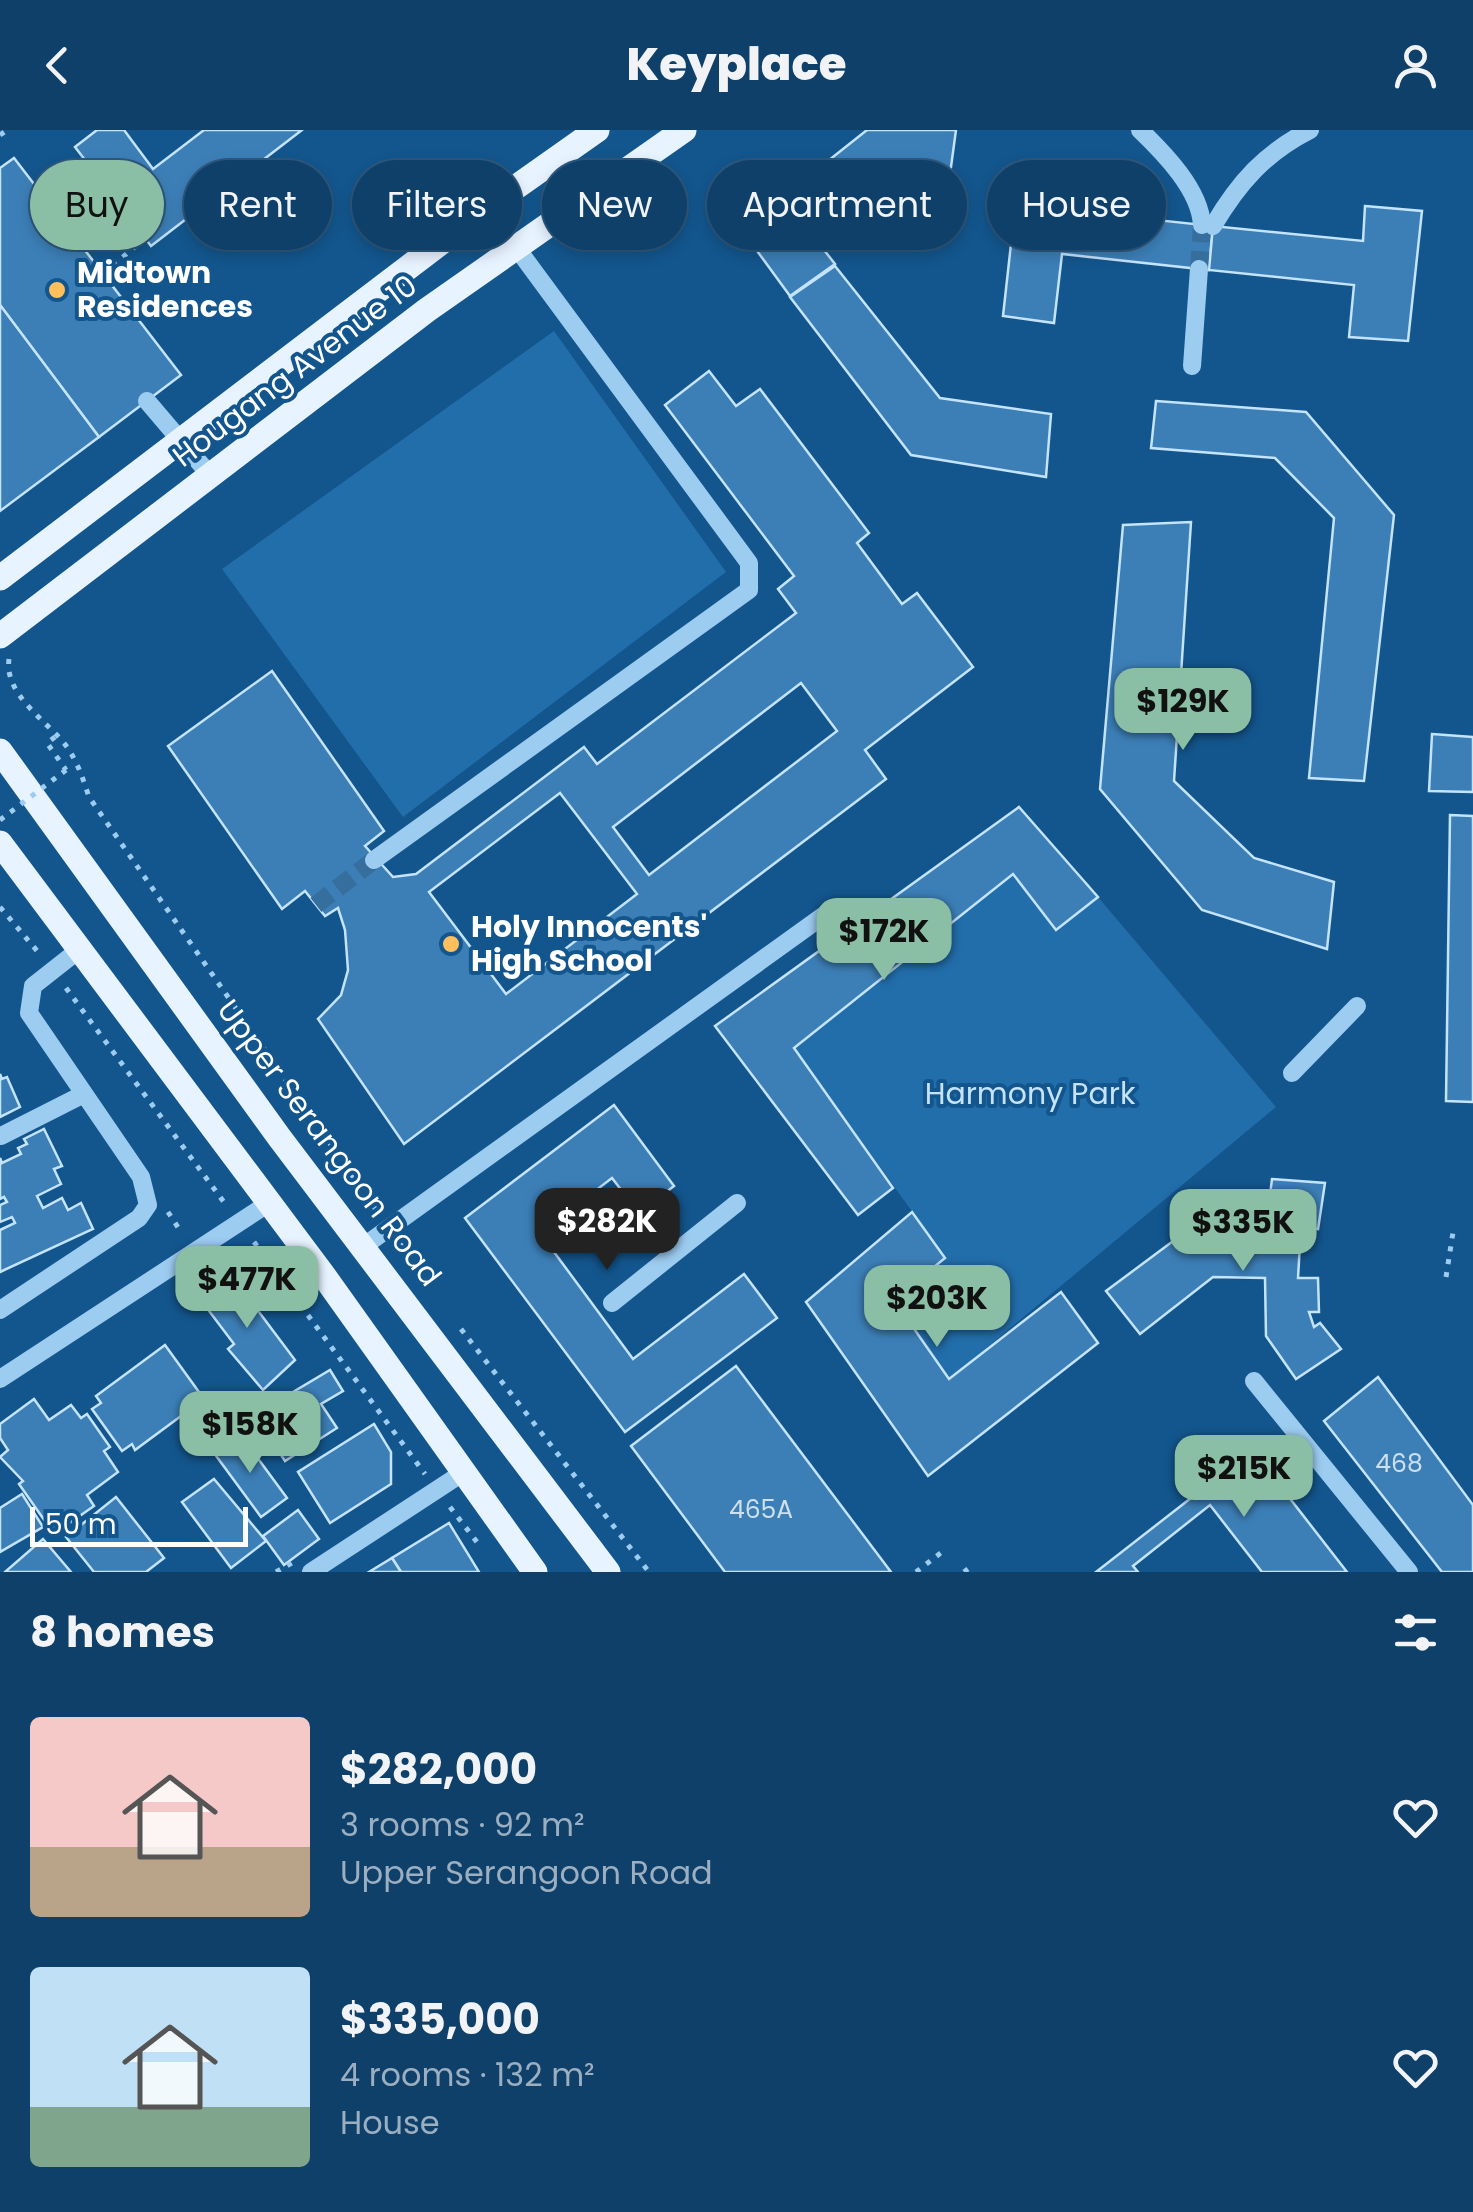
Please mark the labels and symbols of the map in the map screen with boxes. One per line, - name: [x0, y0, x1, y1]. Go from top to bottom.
- place label: Midtown Residences: [77, 251, 253, 328]
- street label: Hougang Avenue 10: [163, 264, 426, 477]
- marker: Midtown Residences: [46, 279, 68, 301]
- pin: $129K: [1113, 668, 1253, 753]
- pin: $172K: [814, 898, 954, 983]
- place label: Holy Innocents' High School: [471, 905, 707, 982]
- marker: Holy Innocents' High School: [440, 933, 462, 955]
- street label: Upper Serangoon Road: [207, 990, 452, 1295]
- park label: Harmony Park: [925, 1072, 1136, 1115]
- pin: $282K: [537, 1188, 677, 1273]
- pin: $335K: [1173, 1189, 1313, 1274]
- pin: $477K: [177, 1246, 317, 1331]
- pin: $203K: [867, 1265, 1007, 1350]
- pin: $158K: [180, 1391, 320, 1476]
- pin: $215K: [1174, 1435, 1314, 1520]
- house number: 468: [1375, 1446, 1423, 1481]
- house number: 465A: [729, 1492, 793, 1527]
- scale bar: [30, 1502, 248, 1546]

